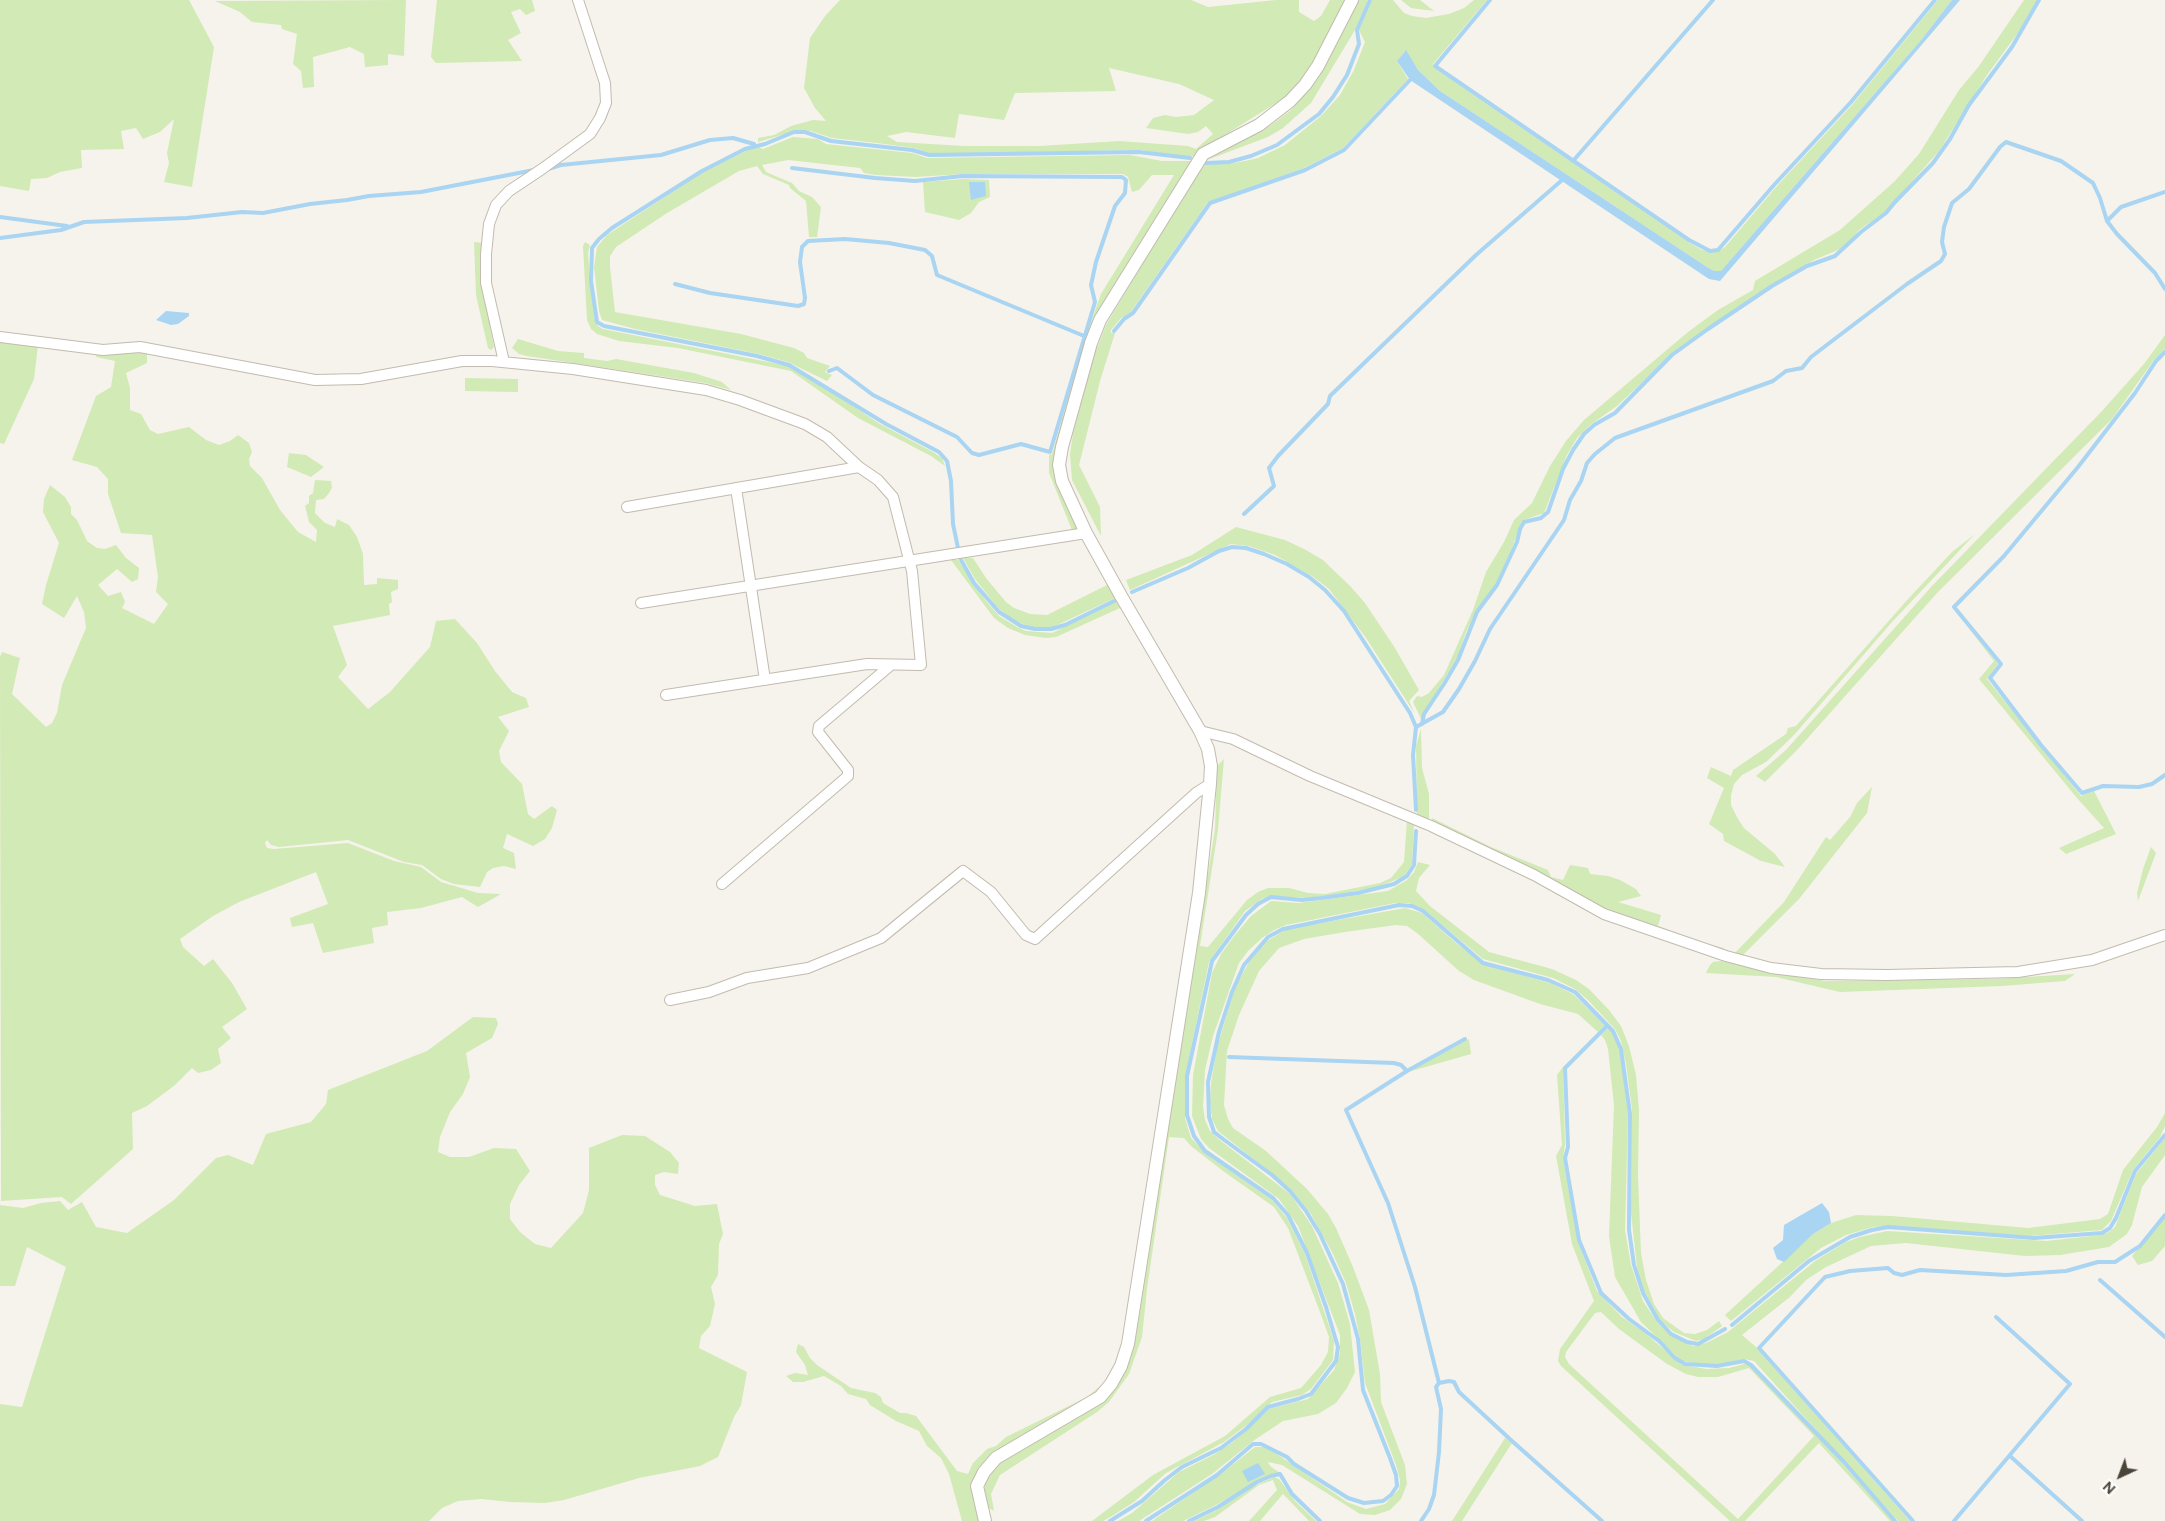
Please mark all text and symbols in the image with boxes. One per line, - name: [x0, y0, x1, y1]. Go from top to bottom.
- north arrow: [2095, 1451, 2145, 1501]
- text: N: [2100, 1477, 2119, 1497]

